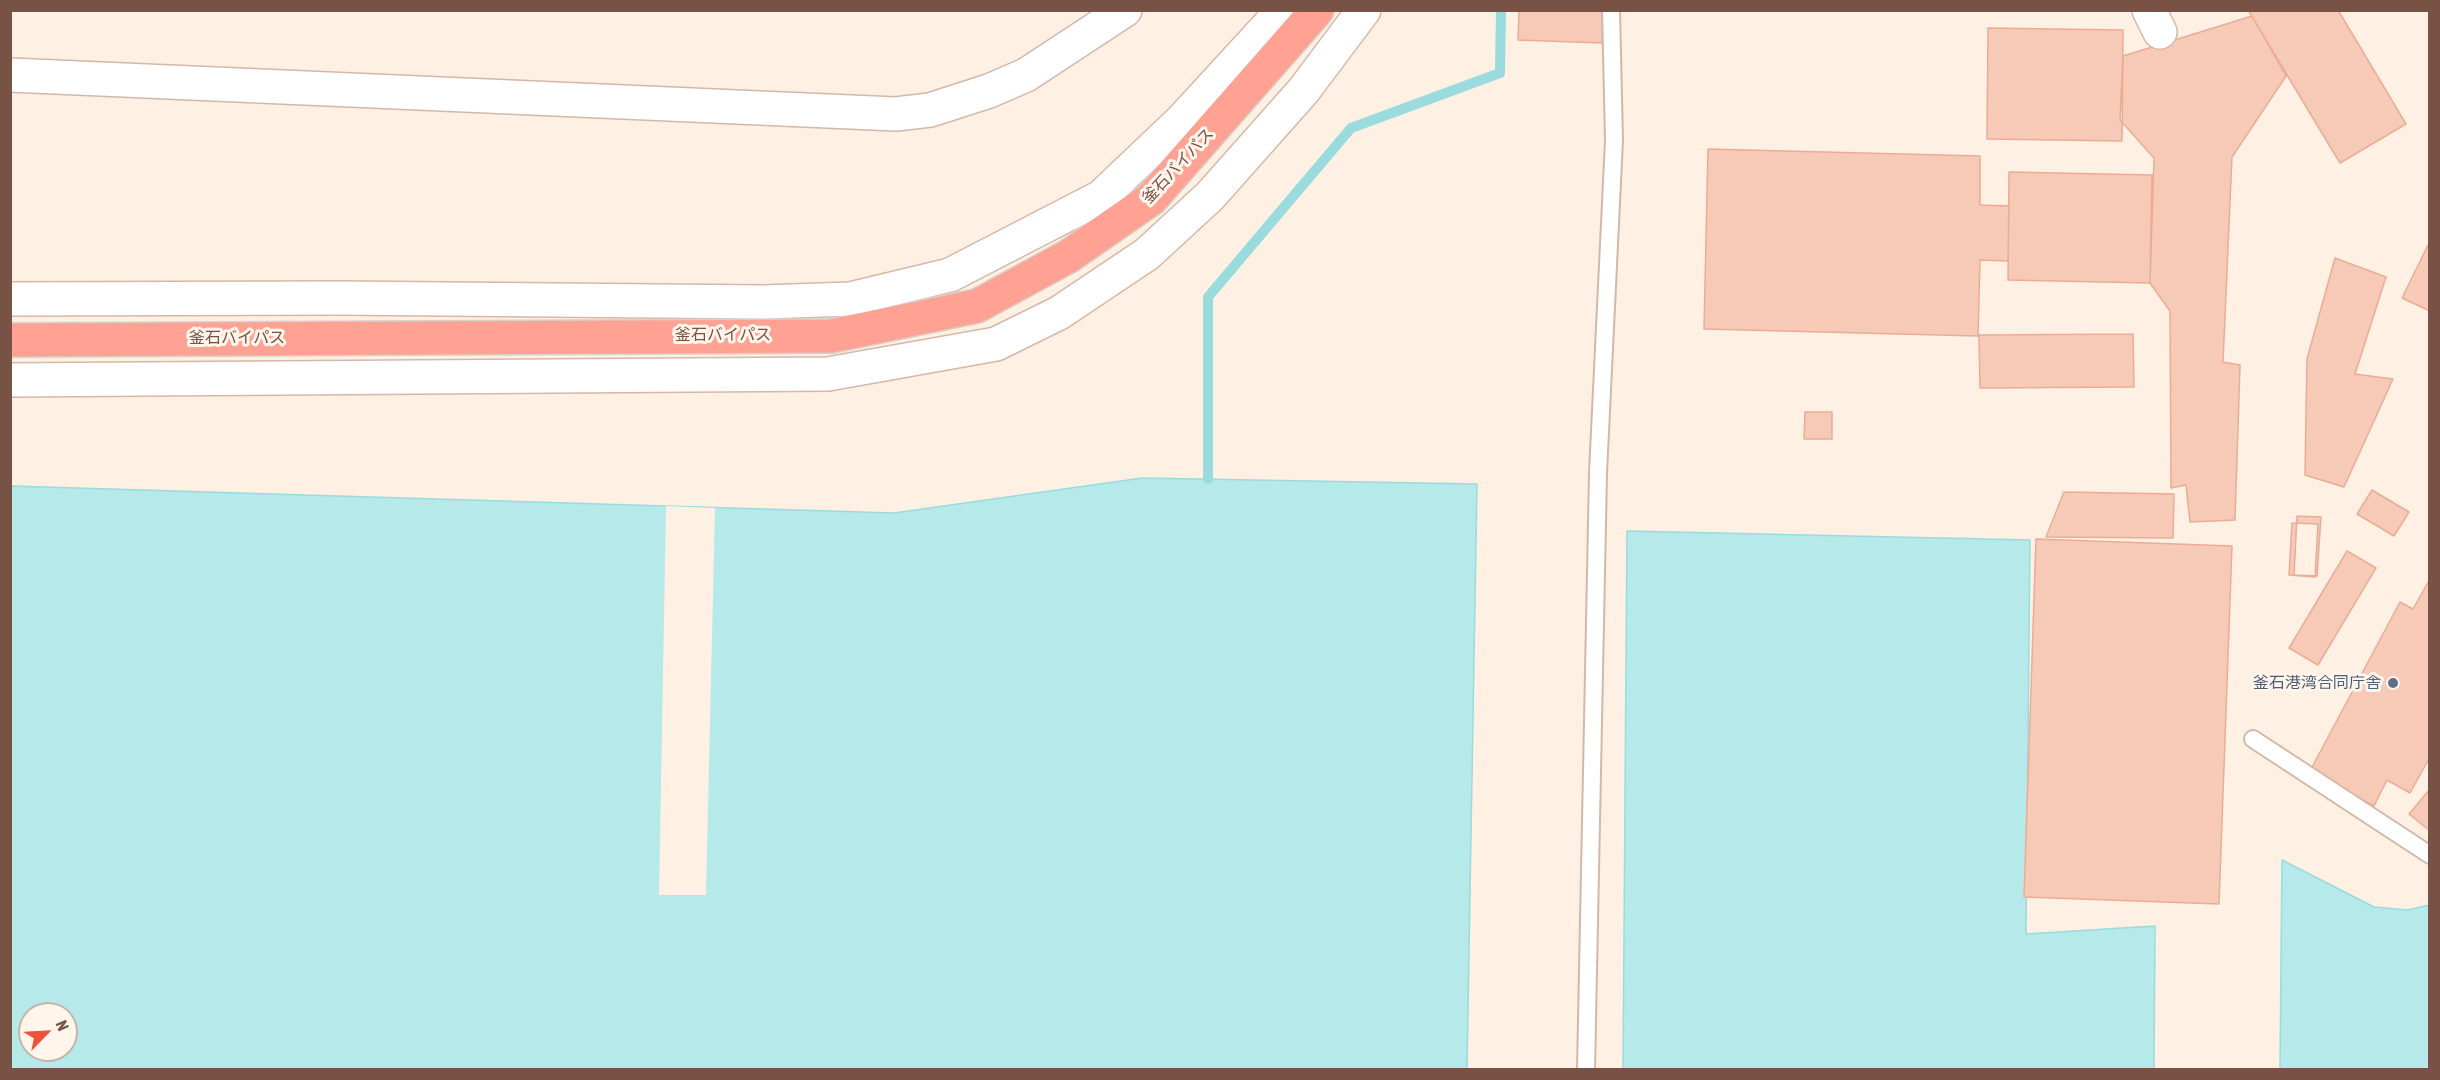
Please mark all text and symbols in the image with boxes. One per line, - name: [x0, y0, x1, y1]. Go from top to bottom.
- street label: 釜石バイパス: [1138, 124, 1218, 208]
- street label: 釜石バイパス: [675, 325, 771, 345]
- street label: 釜石バイパス: [189, 328, 285, 348]
- place label: 釜石港湾合同庁舎: [2253, 673, 2381, 693]
- marker: 釜石港湾合同庁舎: [2386, 676, 2400, 690]
- north arrow: [18, 1002, 78, 1062]
- text: N: [52, 1018, 73, 1033]

